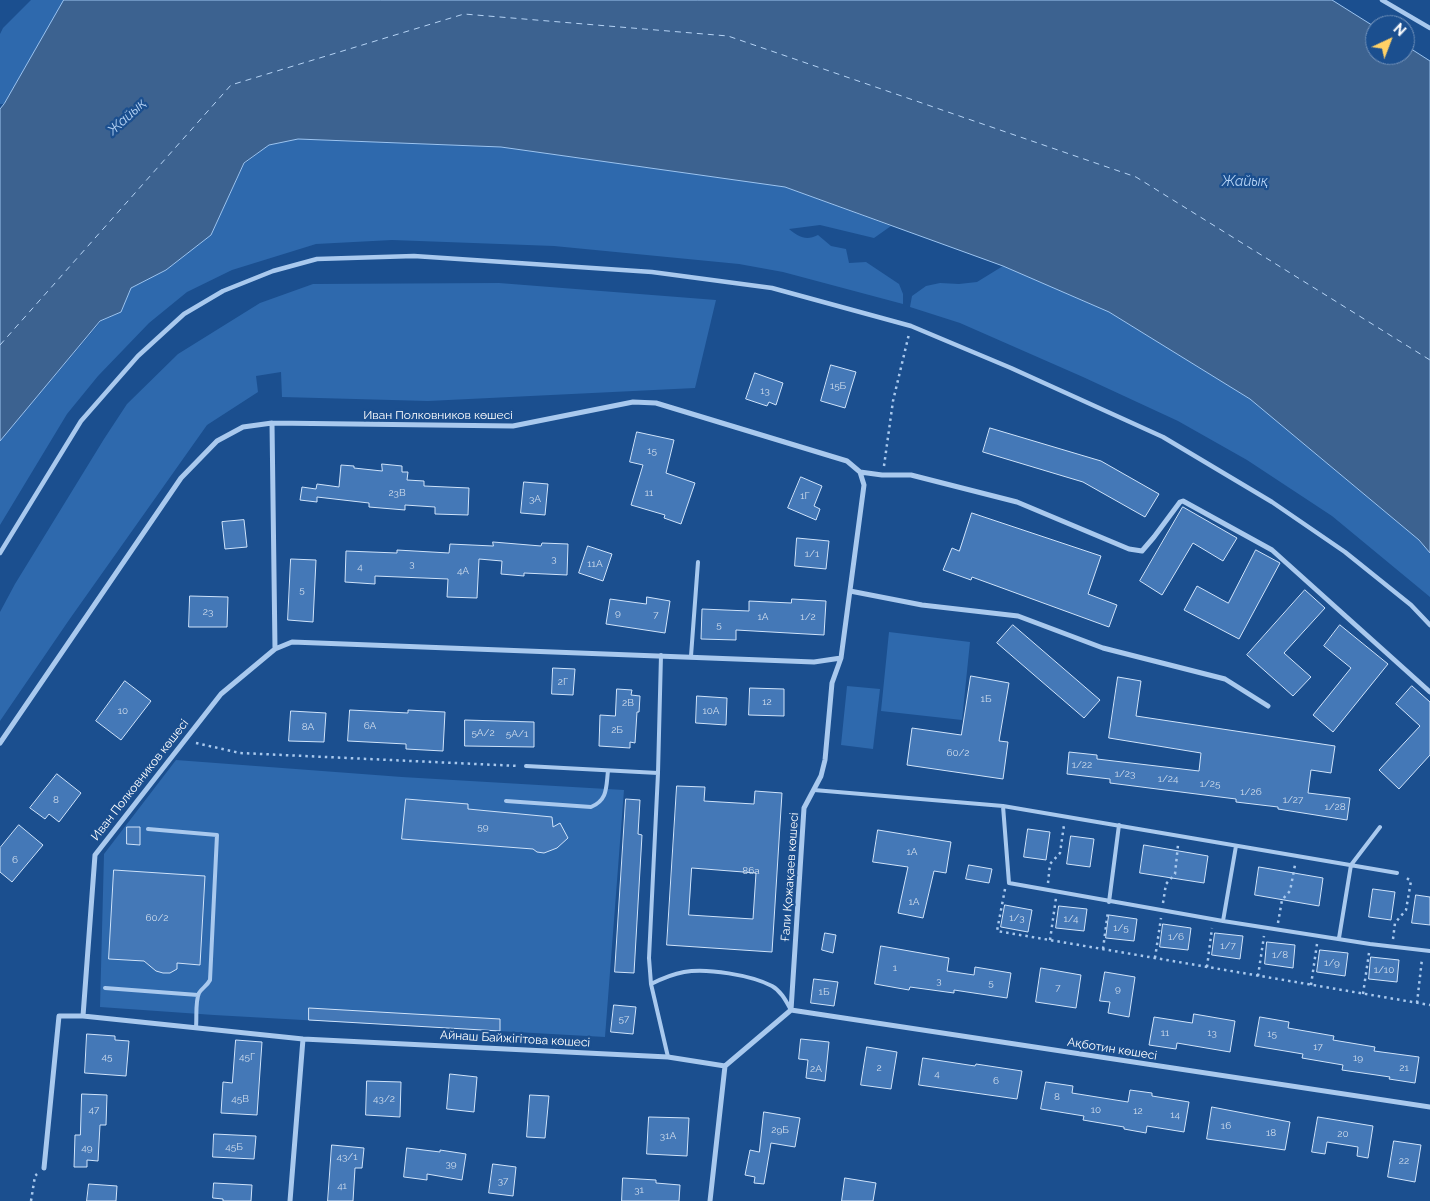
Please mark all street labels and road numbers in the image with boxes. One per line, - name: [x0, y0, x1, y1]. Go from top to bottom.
- street label: Иван Полковников көшесі: [363, 408, 513, 422]
- street label: Иван Полковников көшесі: [88, 717, 192, 843]
- street label: Ғали Қожақаев көшесі: [778, 812, 802, 942]
- street label: Айнаш Байжігітова көшесі: [440, 1028, 590, 1050]
- street label: Ақботин көшесі: [1066, 1035, 1158, 1063]

